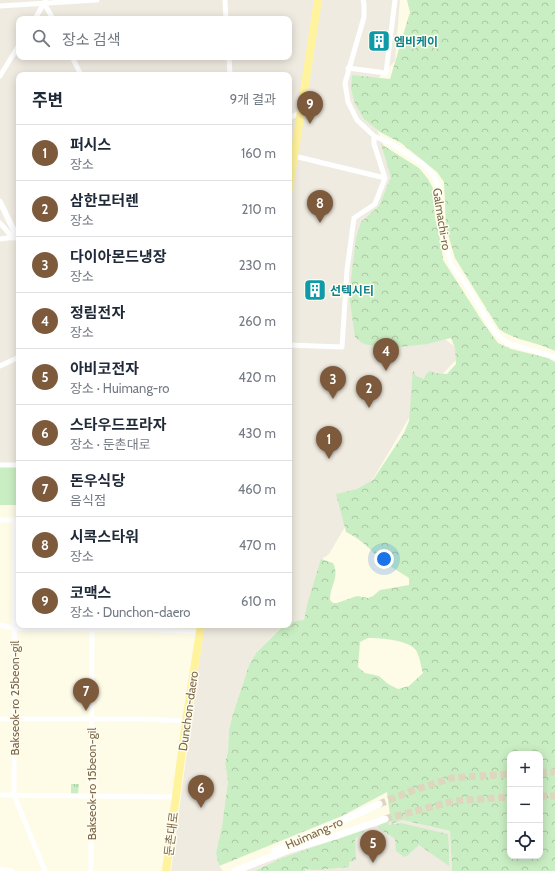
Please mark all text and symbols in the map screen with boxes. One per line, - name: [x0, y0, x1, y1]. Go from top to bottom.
- search box: [16, 16, 292, 60]
- icon: search: [30, 27, 52, 49]
- building icon: 엠비케이: [366, 28, 392, 54]
- text: 장소 검색: [62, 31, 121, 49]
- place label: 엠비케이: [394, 34, 438, 49]
- text: 주변: [32, 90, 63, 110]
- text: 9개 결과: [230, 91, 276, 107]
- pin: 9: [297, 91, 323, 124]
- text: 퍼시스: [70, 136, 111, 154]
- text: 1: [43, 145, 47, 161]
- text: 160 m: [241, 145, 276, 161]
- text: 장소: [70, 156, 94, 172]
- street label: Galmachi-ro: [430, 187, 454, 252]
- pin: 8: [307, 190, 333, 223]
- text: 삼한모터렌: [70, 192, 139, 210]
- text: 2: [42, 201, 48, 217]
- text: 210 m: [242, 201, 276, 217]
- text: 장소: [70, 212, 94, 228]
- text: 다이아몬드냉장: [70, 248, 167, 266]
- text: 3: [41, 257, 49, 273]
- text: 230 m: [239, 257, 276, 273]
- text: 장소: [70, 268, 94, 284]
- building icon: 선텍시티: [302, 277, 328, 303]
- place label: 선텍시티: [330, 283, 374, 298]
- text: 정림전자: [70, 304, 125, 322]
- text: 4: [41, 313, 49, 329]
- text: 260 m: [238, 313, 276, 329]
- text: 장소: [70, 324, 94, 340]
- pin: 4: [373, 338, 399, 371]
- text: 아비코전자: [70, 360, 139, 378]
- pin: 3: [320, 366, 346, 399]
- text: 5: [42, 369, 48, 385]
- text: 420 m: [238, 369, 276, 385]
- pin: 2: [356, 375, 382, 408]
- text: 장소 · Huimang-ro: [70, 380, 169, 396]
- text: 스타우드프라자: [70, 416, 167, 434]
- text: 6: [41, 425, 49, 441]
- text: 430 m: [238, 425, 276, 441]
- pin: 1: [316, 426, 342, 459]
- text: 장소 · 둔촌대로: [70, 436, 151, 452]
- text: 돈우식당: [70, 472, 125, 490]
- text: 7: [42, 481, 48, 497]
- text: 460 m: [238, 481, 276, 497]
- text: 음식점: [70, 492, 106, 508]
- text: 시콕스타워: [70, 528, 139, 546]
- text: 8: [41, 537, 49, 553]
- text: 470 m: [239, 537, 276, 553]
- text: 장소: [70, 548, 94, 564]
- your location: [374, 549, 394, 569]
- text: 코맥스: [70, 584, 111, 602]
- text: 9: [41, 593, 49, 609]
- text: 610 m: [241, 593, 276, 609]
- text: 장소 · Dunchon-daero: [70, 604, 190, 620]
- street label: Bakseok-ro 25beon-gil: [7, 640, 22, 755]
- street label: Dunchon-daero: [175, 670, 201, 752]
- pin: 7: [73, 678, 99, 711]
- street label: Bakseok-ro 15beon-gil: [84, 728, 99, 840]
- map controls: [507, 751, 543, 859]
- button: +: [507, 751, 543, 787]
- pin: 6: [188, 775, 214, 808]
- button: −: [507, 787, 543, 823]
- street label: 둔촌대로: [161, 811, 181, 857]
- street label: Huimang-ro: [283, 813, 345, 852]
- button: locate: [507, 823, 543, 859]
- pin: 5: [360, 830, 386, 863]

